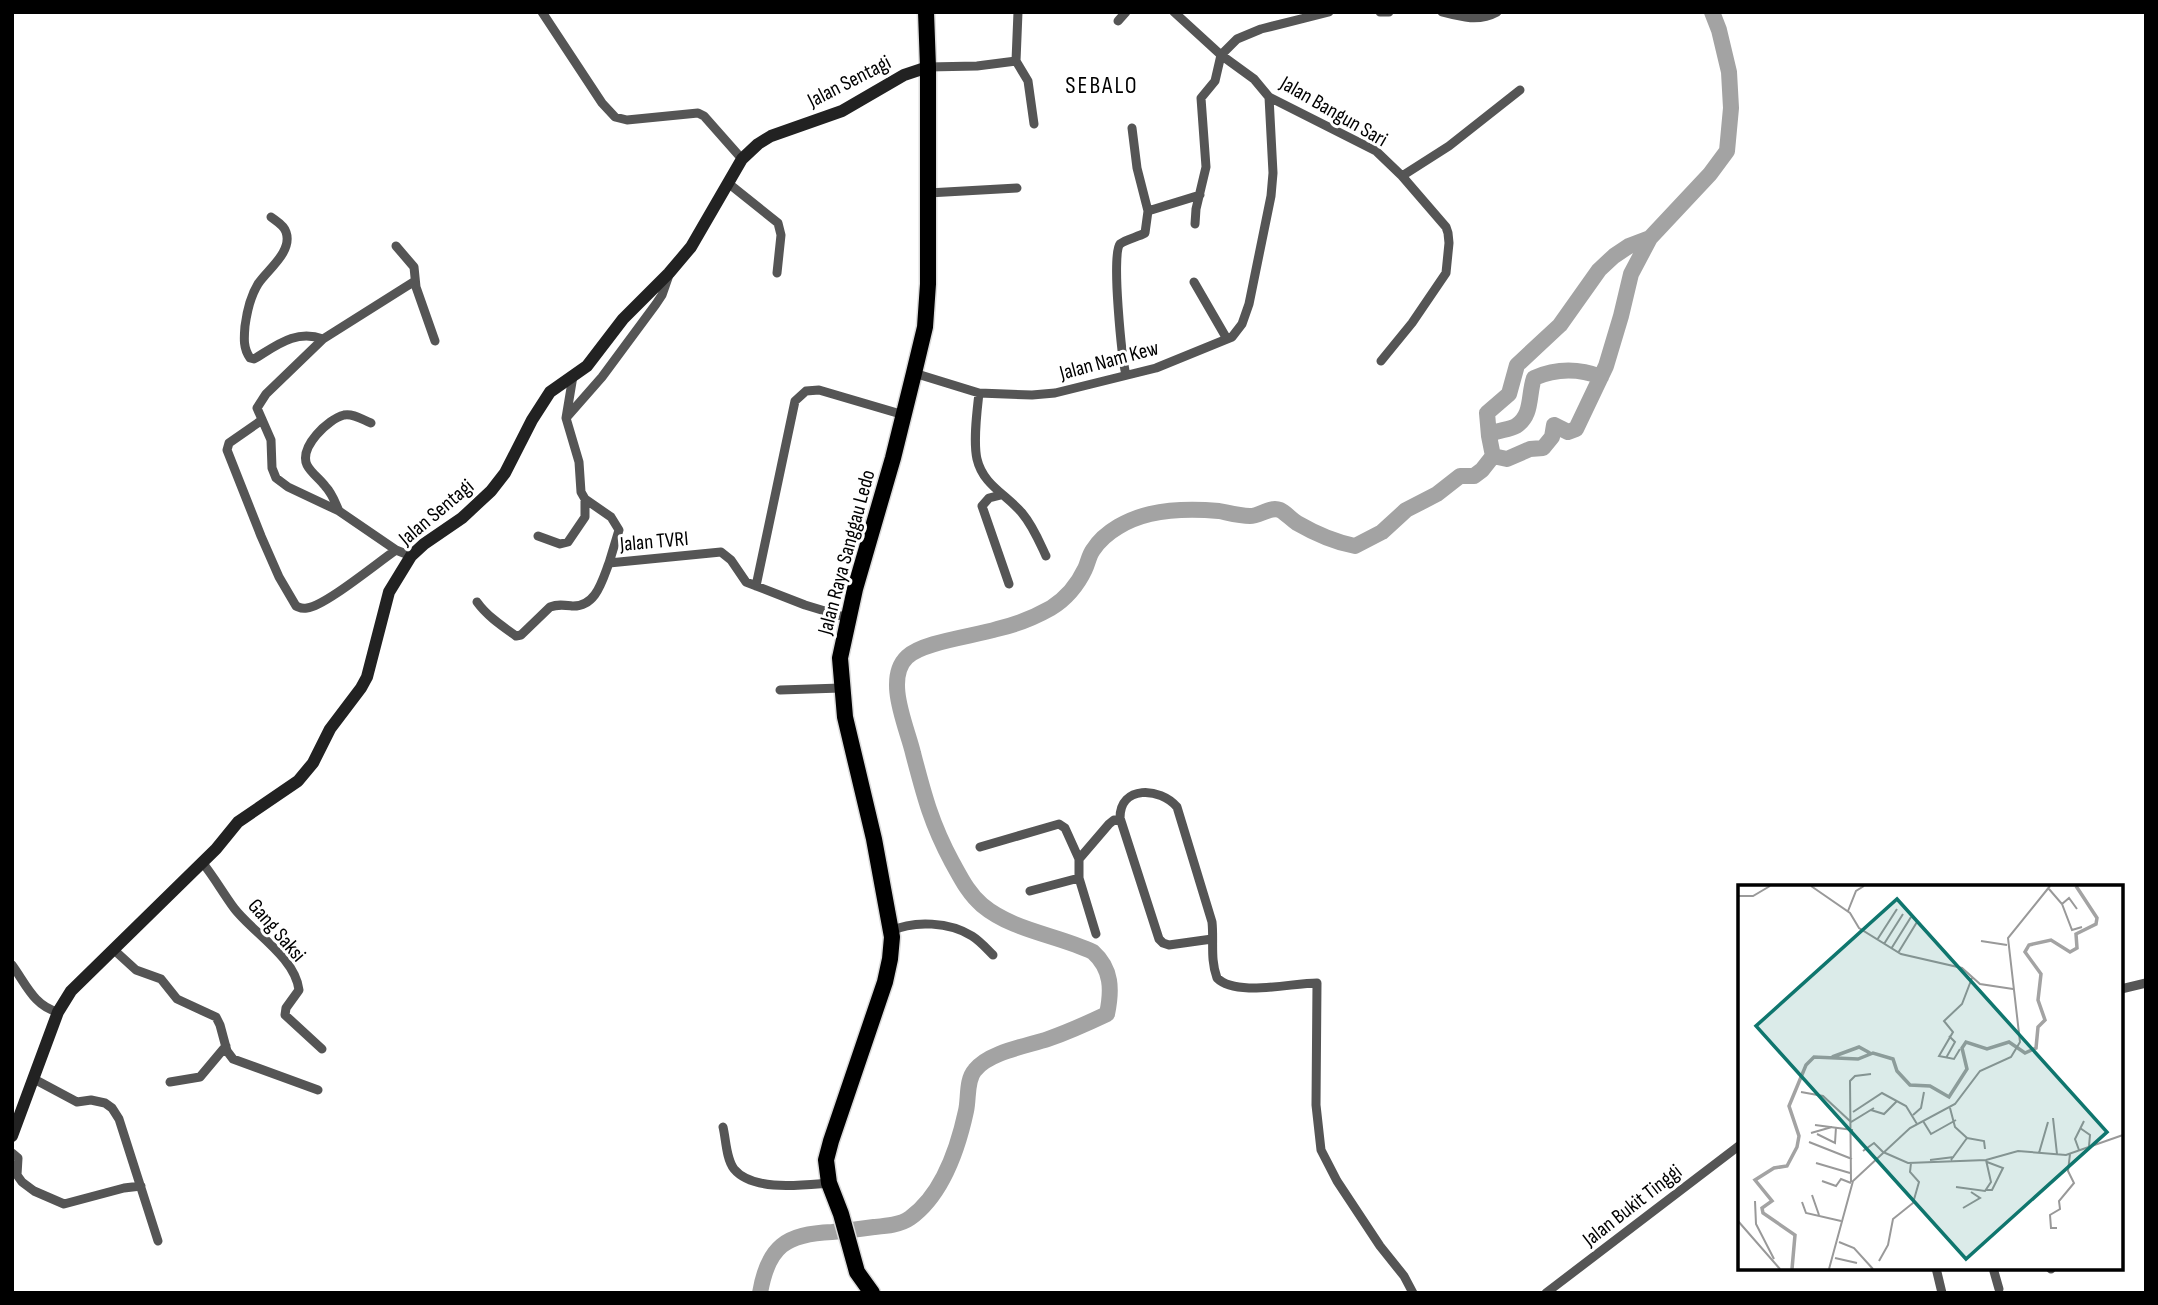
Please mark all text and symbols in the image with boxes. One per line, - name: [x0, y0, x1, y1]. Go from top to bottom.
- street label: Jalan Sentagi: [803, 50, 895, 113]
- street label: Jalan Bangun Sari: [1275, 70, 1392, 152]
- district label: SEBALO: [1065, 71, 1139, 100]
- street label: Jalan Nam Kew: [1056, 335, 1162, 386]
- street label: Jalan Raya Sanggau Ledo: [812, 467, 880, 638]
- street label: Jalan Sentagi: [393, 474, 479, 552]
- street label: Jalan TVRI: [618, 526, 689, 557]
- inset map: [1738, 885, 2123, 1270]
- street label: Gang Saksi: [242, 894, 311, 967]
- street label: Jalan Bukit Tinggi: [1577, 1159, 1687, 1252]

